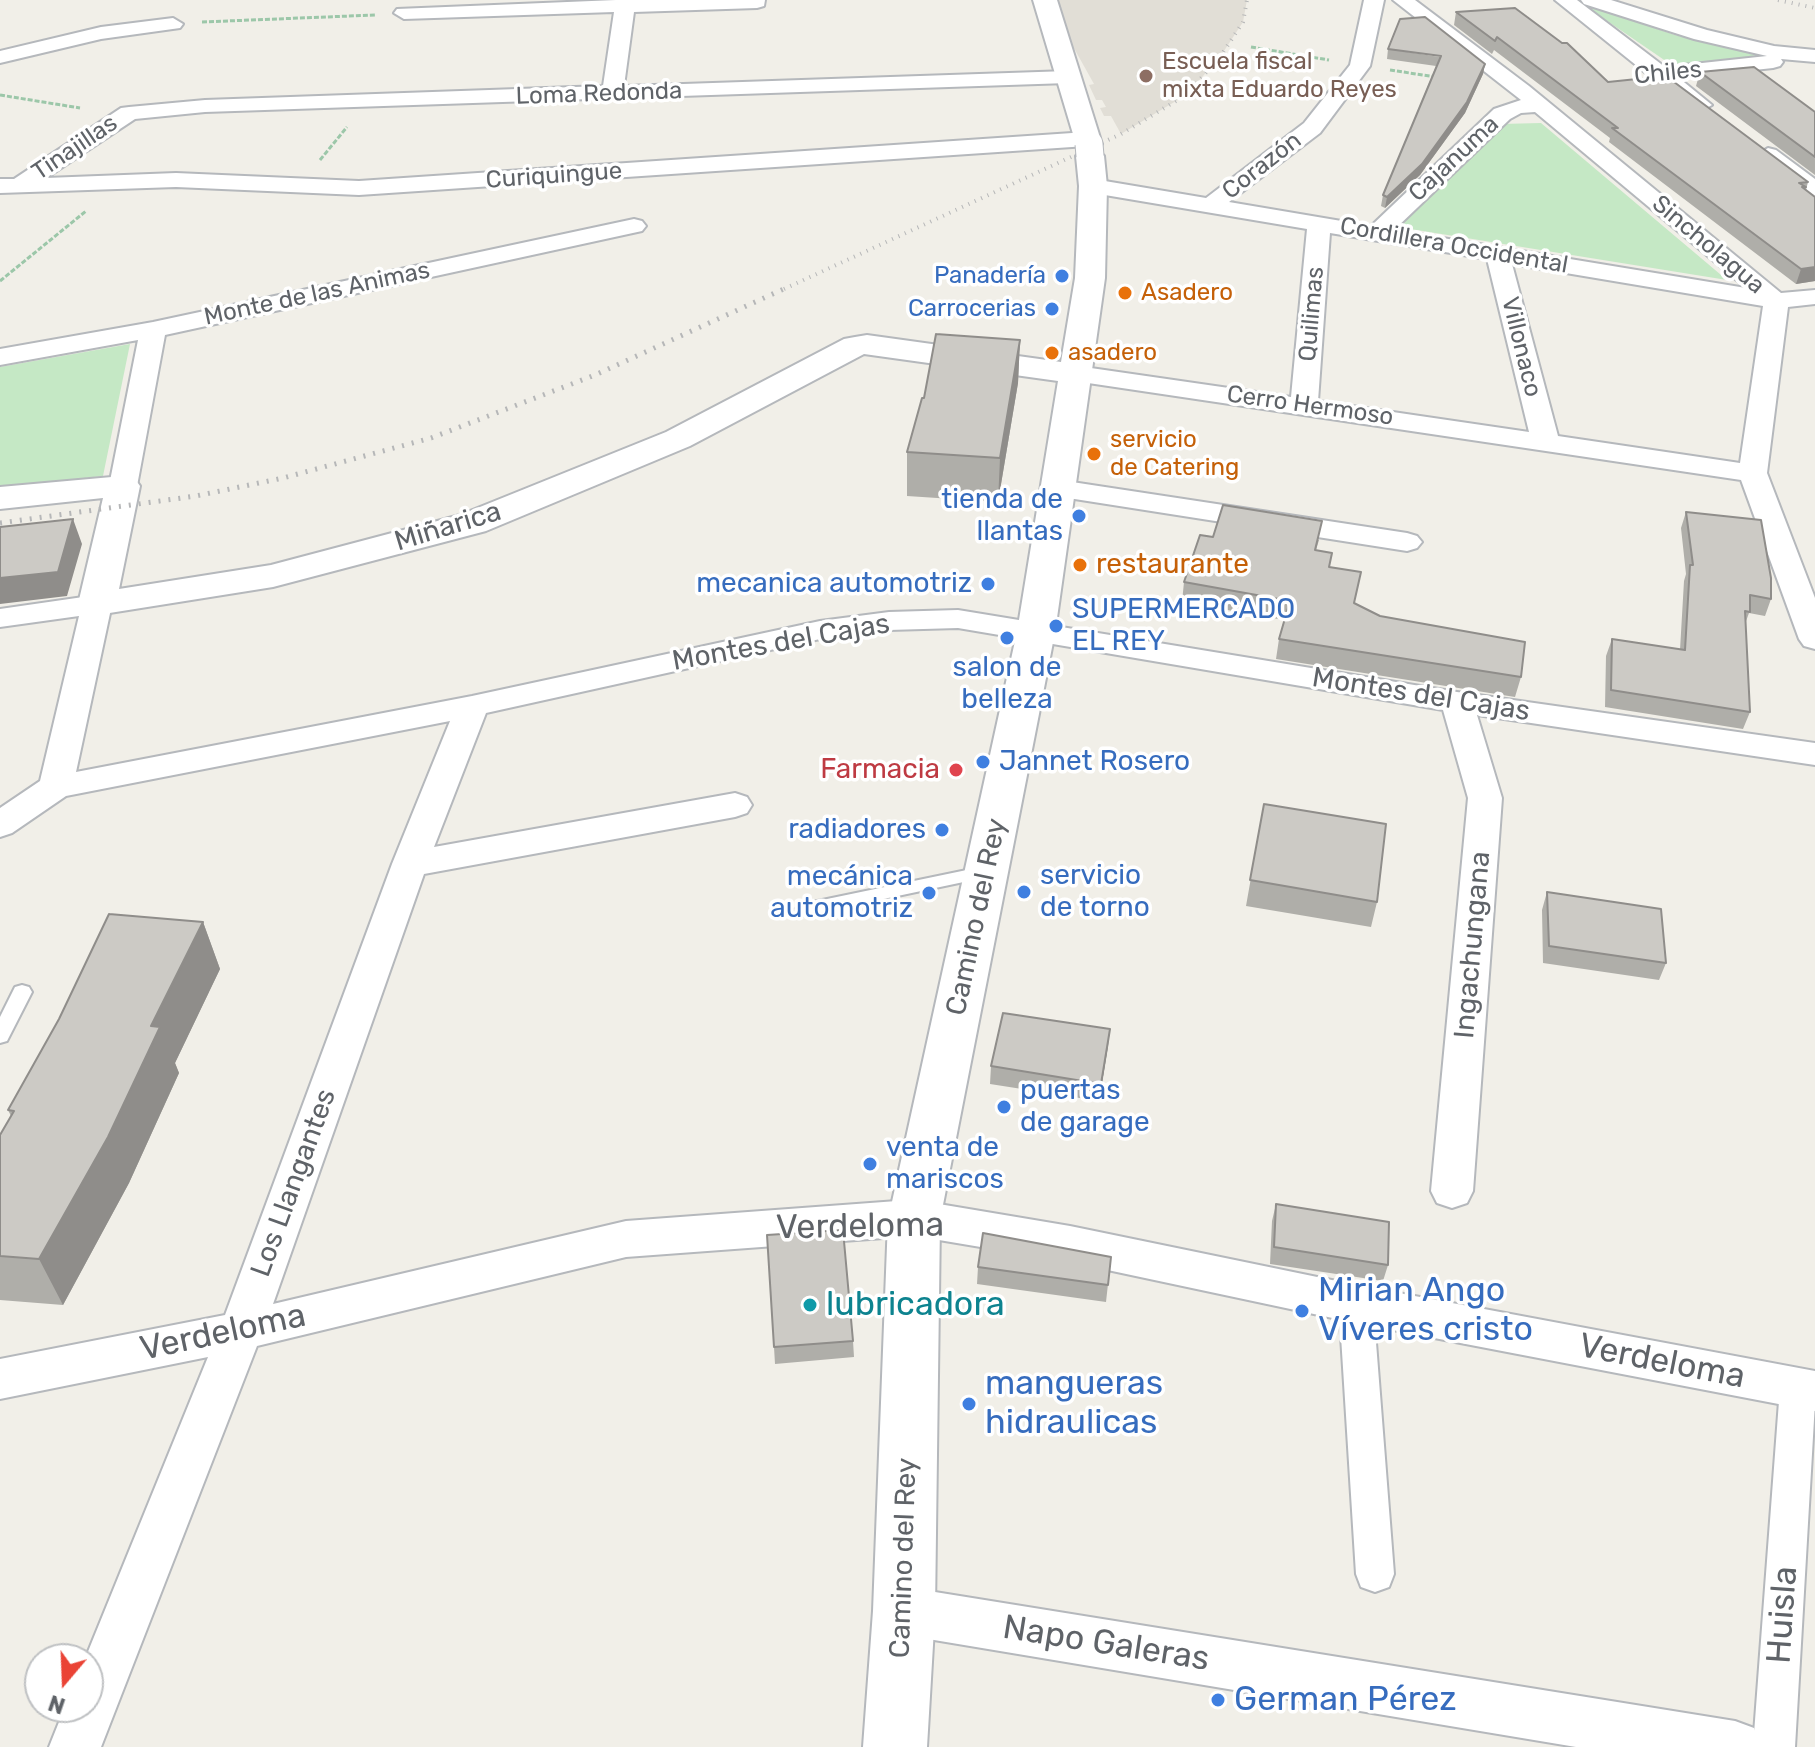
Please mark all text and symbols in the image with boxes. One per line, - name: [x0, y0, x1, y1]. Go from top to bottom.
- place label: Escuela fiscal mixta Eduardo Reyes: [1162, 48, 1397, 104]
- street label: Chiles: [1633, 55, 1703, 91]
- marker: Escuela fiscal mixta Eduardo Reyes: [1137, 67, 1155, 85]
- street label: Loma Redonda: [515, 77, 683, 111]
- street label: Tinajillas: [27, 109, 123, 187]
- street label: Cajanuma: [1403, 110, 1505, 208]
- street label: Corazón: [1217, 126, 1307, 206]
- street label: Curiquingue: [485, 157, 623, 195]
- street label: Sincholagua: [1646, 190, 1770, 300]
- street label: Cordillera Occidental: [1338, 212, 1570, 280]
- street label: Monte de las Animas: [202, 256, 432, 332]
- place label: Panadería: [934, 262, 1046, 290]
- street label: Quilimas: [1294, 265, 1330, 363]
- marker: Panadería: [1053, 267, 1071, 285]
- place label: Asadero: [1141, 279, 1233, 307]
- marker: Asadero: [1116, 284, 1134, 302]
- street label: Villonaco: [1495, 294, 1547, 400]
- place label: Carrocerias: [908, 295, 1036, 323]
- marker: Carrocerias: [1043, 300, 1061, 318]
- place label: asadero: [1068, 339, 1157, 367]
- marker: asadero: [1043, 344, 1061, 362]
- street label: Cerro Hermoso: [1225, 380, 1395, 432]
- place label: servicio de Catering: [1110, 426, 1239, 482]
- marker: servicio de Catering: [1085, 445, 1103, 463]
- place label: tienda de llantas: [941, 483, 1063, 549]
- street label: Miñarica: [391, 495, 505, 559]
- marker: tienda de llantas: [1070, 507, 1088, 525]
- place label: restaurante: [1096, 548, 1249, 582]
- marker: restaurante: [1071, 556, 1089, 574]
- place label: mecanica automotriz: [696, 567, 972, 601]
- marker: mecanica automotriz: [979, 575, 997, 593]
- place label: SUPERMERCADO EL REY: [1072, 593, 1295, 659]
- street label: Montes del Cajas: [670, 607, 892, 679]
- marker: SUPERMERCADO EL REY: [1047, 617, 1065, 635]
- marker: salon de belleza: [998, 629, 1016, 647]
- place label: salon de belleza: [953, 651, 1061, 717]
- street label: Montes del Cajas: [1310, 661, 1532, 729]
- place label: Jannet Rosero: [999, 745, 1190, 779]
- place label: Farmacia: [820, 753, 940, 787]
- marker: Jannet Rosero: [974, 753, 992, 771]
- marker: Farmacia: [947, 761, 965, 779]
- place label: radiadores: [788, 813, 926, 847]
- street label: Camino del Rey: [940, 815, 1014, 1019]
- marker: radiadores: [933, 821, 951, 839]
- street label: Ingachungana: [1448, 850, 1498, 1040]
- place label: servicio de torno: [1040, 859, 1150, 925]
- place label: mecánica automotriz: [770, 860, 913, 926]
- marker: servicio de torno: [1015, 883, 1033, 901]
- marker: mecánica automotriz: [920, 884, 938, 902]
- place label: puertas de garage: [1020, 1074, 1150, 1140]
- street label: Los Llangantes: [244, 1084, 344, 1282]
- marker: puertas de garage: [995, 1098, 1013, 1116]
- place label: venta de mariscos: [886, 1131, 1004, 1197]
- marker: venta de mariscos: [861, 1155, 879, 1173]
- street label: Verdeloma: [776, 1205, 944, 1249]
- place label: Mirian Ango Víveres cristo: [1318, 1271, 1533, 1350]
- place label: lubricadora: [826, 1285, 1005, 1325]
- street label: Verdeloma: [137, 1296, 309, 1370]
- marker: lubricadora: [801, 1296, 819, 1314]
- marker: Mirian Ango Víveres cristo: [1293, 1302, 1311, 1320]
- street label: Verdeloma: [1576, 1326, 1748, 1398]
- place label: mangueras hidraulicas: [985, 1364, 1163, 1444]
- marker: mangueras hidraulicas: [960, 1395, 978, 1413]
- street label: Camino del Rey: [884, 1457, 924, 1659]
- street label: Huisla: [1759, 1565, 1807, 1665]
- street label: Napo Galeras: [1000, 1608, 1212, 1680]
- north arrow: [24, 1643, 104, 1723]
- place label: German Pérez: [1234, 1680, 1457, 1720]
- text: N: [45, 1689, 69, 1720]
- marker: German Pérez: [1209, 1691, 1227, 1709]

